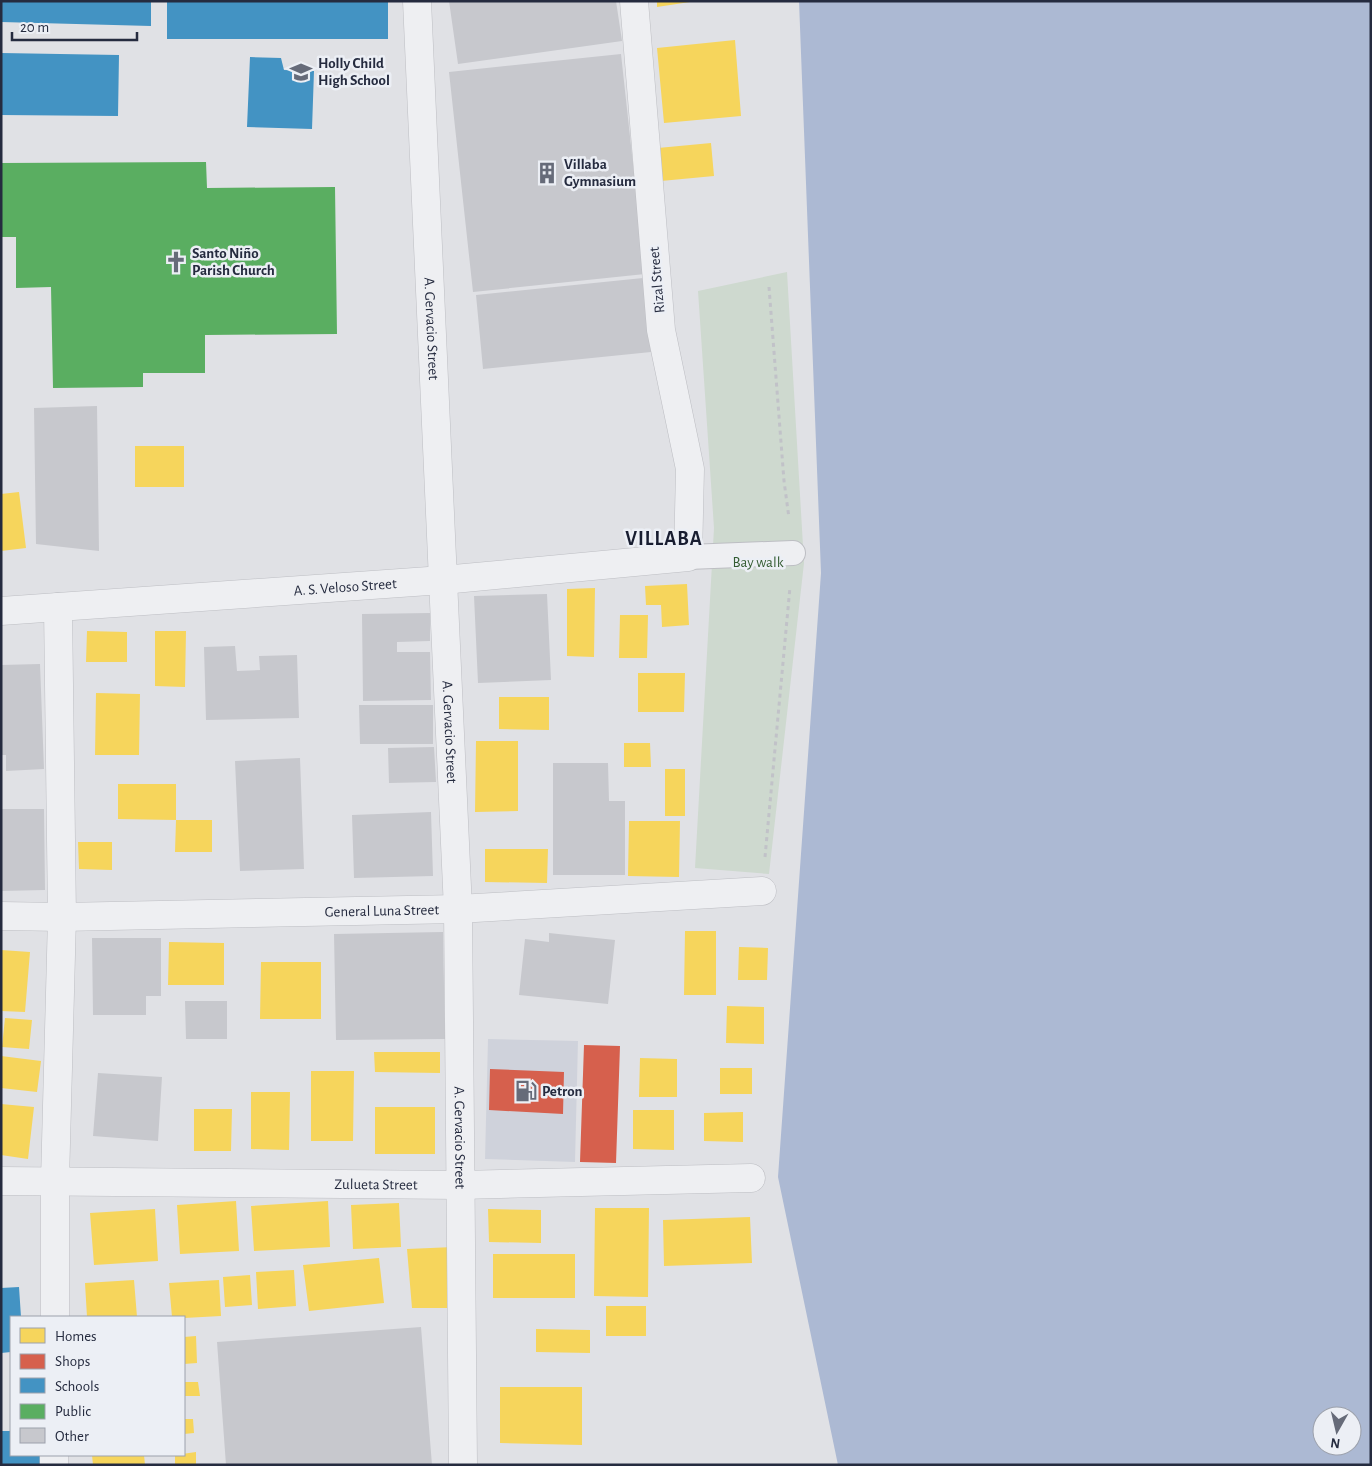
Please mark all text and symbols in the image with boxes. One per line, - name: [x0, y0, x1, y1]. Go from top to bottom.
- scale bar: [12, 10, 138, 42]
- text: 20 m: [20, 20, 49, 35]
- place label: Holly Child High School: [318, 56, 390, 88]
- school or university icon: Holly Child High School: [288, 59, 314, 85]
- place label: Villaba Gymnasium: [564, 157, 636, 189]
- building icon: Villaba Gymnasium: [534, 160, 560, 186]
- place label: Santo Niño Parish Church: [192, 246, 275, 278]
- street label: Rizal Street: [647, 246, 667, 314]
- church icon: Santo Niño Parish Church: [163, 249, 189, 275]
- street label: A. Gervacio Street: [422, 277, 442, 381]
- district label: VILLABA: [625, 529, 703, 549]
- park label: Bay walk: [732, 555, 784, 570]
- street label: A. S. Veloso Street: [293, 576, 397, 598]
- street label: A. Gervacio Street: [440, 680, 460, 784]
- street label: General Luna Street: [325, 902, 439, 919]
- fuel station icon: Petron: [513, 1078, 539, 1104]
- place label: Petron: [542, 1084, 583, 1099]
- street label: A. Gervacio Street: [452, 1086, 468, 1189]
- street label: Zulueta Street: [334, 1176, 418, 1192]
- legend: [10, 1316, 185, 1456]
- text: Homes: [55, 1329, 97, 1344]
- text: Shops: [55, 1354, 90, 1369]
- text: Schools: [55, 1379, 99, 1394]
- text: Public: [55, 1404, 91, 1419]
- north arrow: [1312, 1406, 1362, 1456]
- text: Other: [55, 1429, 89, 1444]
- text: N: [1330, 1435, 1341, 1450]

